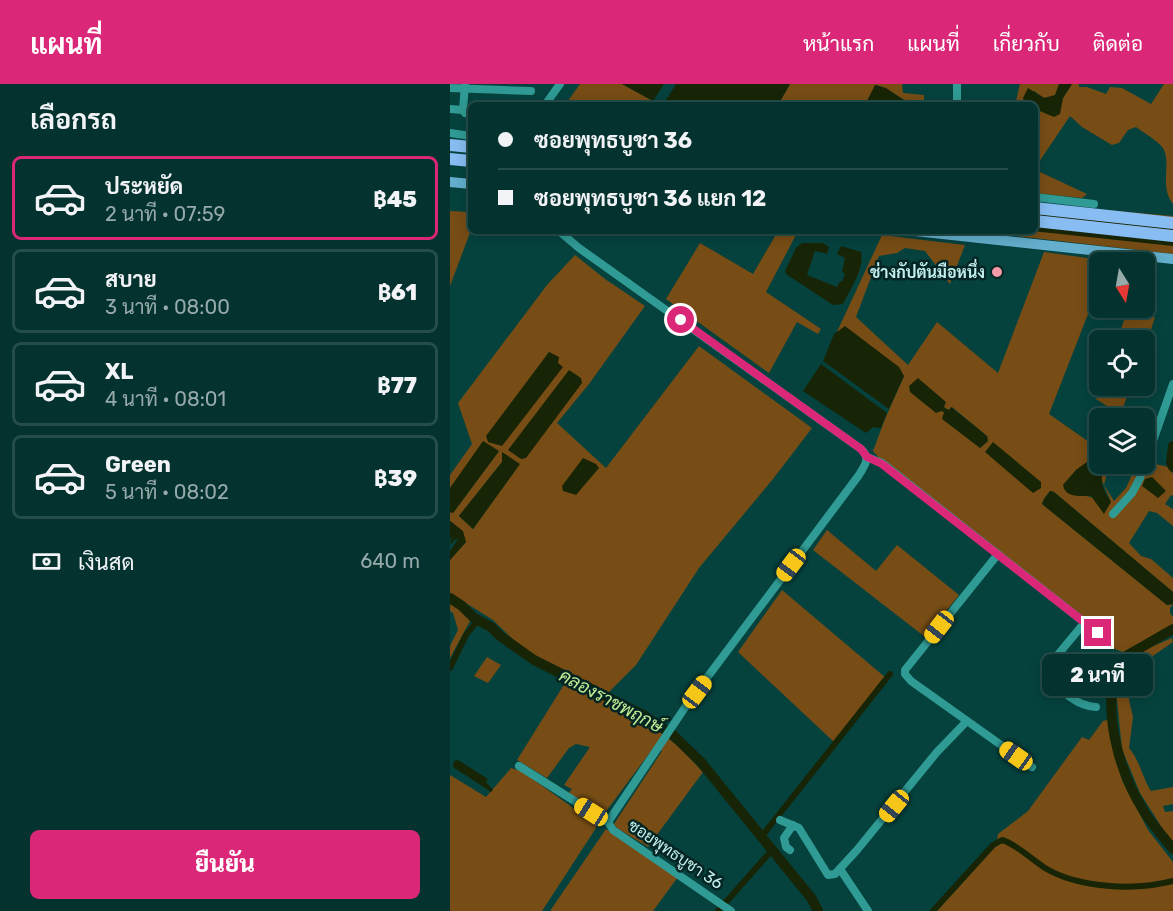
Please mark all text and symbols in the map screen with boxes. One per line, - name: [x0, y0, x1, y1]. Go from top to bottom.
- text: แผนที่: [30, 28, 103, 61]
- text: หน้าแรก: [803, 31, 874, 56]
- text: แผนที่: [907, 31, 960, 56]
- text: เกี่ยวกับ: [993, 31, 1060, 56]
- text: ติดต่อ: [1093, 31, 1143, 56]
- text: เลือกรถ: [30, 104, 117, 136]
- text: ซอยพุทธบูชา 36: [534, 127, 692, 154]
- icon: car: [33, 171, 87, 225]
- text: ประหยัด: [105, 173, 183, 200]
- text: ซอยพุทธบูชา 36 แยก 12: [534, 185, 766, 212]
- text: ฿45: [373, 186, 417, 213]
- text: 2 นาที · 07:59: [105, 202, 225, 226]
- north arrow: [1089, 252, 1155, 318]
- map controls: [1089, 252, 1155, 474]
- place label: ช่างกัปตันมือหนึ่ง: [870, 258, 985, 282]
- icon: car: [33, 264, 87, 318]
- marker: ช่างกัปตันมือหนึ่ง: [990, 265, 1004, 279]
- text: สบาย: [105, 266, 157, 293]
- text: ฿61: [378, 279, 417, 306]
- text: 3 นาที · 08:00: [105, 295, 230, 319]
- route start: [667, 306, 694, 333]
- button: locate: [1089, 330, 1155, 396]
- icon: car: [33, 357, 87, 411]
- text: XL: [105, 358, 133, 385]
- text: ฿77: [377, 372, 417, 399]
- text: 4 นาที · 08:01: [105, 387, 226, 411]
- button: layers: [1089, 408, 1155, 474]
- icon: car: [33, 450, 87, 504]
- text: Green: [105, 451, 171, 478]
- text: ฿39: [374, 465, 417, 492]
- text: 5 นาที · 08:02: [105, 480, 229, 504]
- icon: cash: [30, 545, 63, 578]
- car: [773, 545, 809, 585]
- text: เงินสด: [78, 549, 135, 576]
- text: 640 m: [360, 549, 420, 573]
- car: [921, 607, 957, 647]
- route end: [1084, 619, 1111, 646]
- callout: 2 นาที: [1042, 654, 1154, 696]
- water label: คลองราชพฤกษ์: [555, 663, 670, 739]
- text: 2 นาที: [1070, 663, 1125, 687]
- car: [679, 672, 715, 712]
- car: [996, 738, 1036, 774]
- car: [876, 786, 912, 826]
- car: [571, 795, 611, 829]
- street label: ซอยพุทธบูชา 36: [624, 816, 727, 895]
- button: ยืนยัน: [30, 830, 420, 899]

